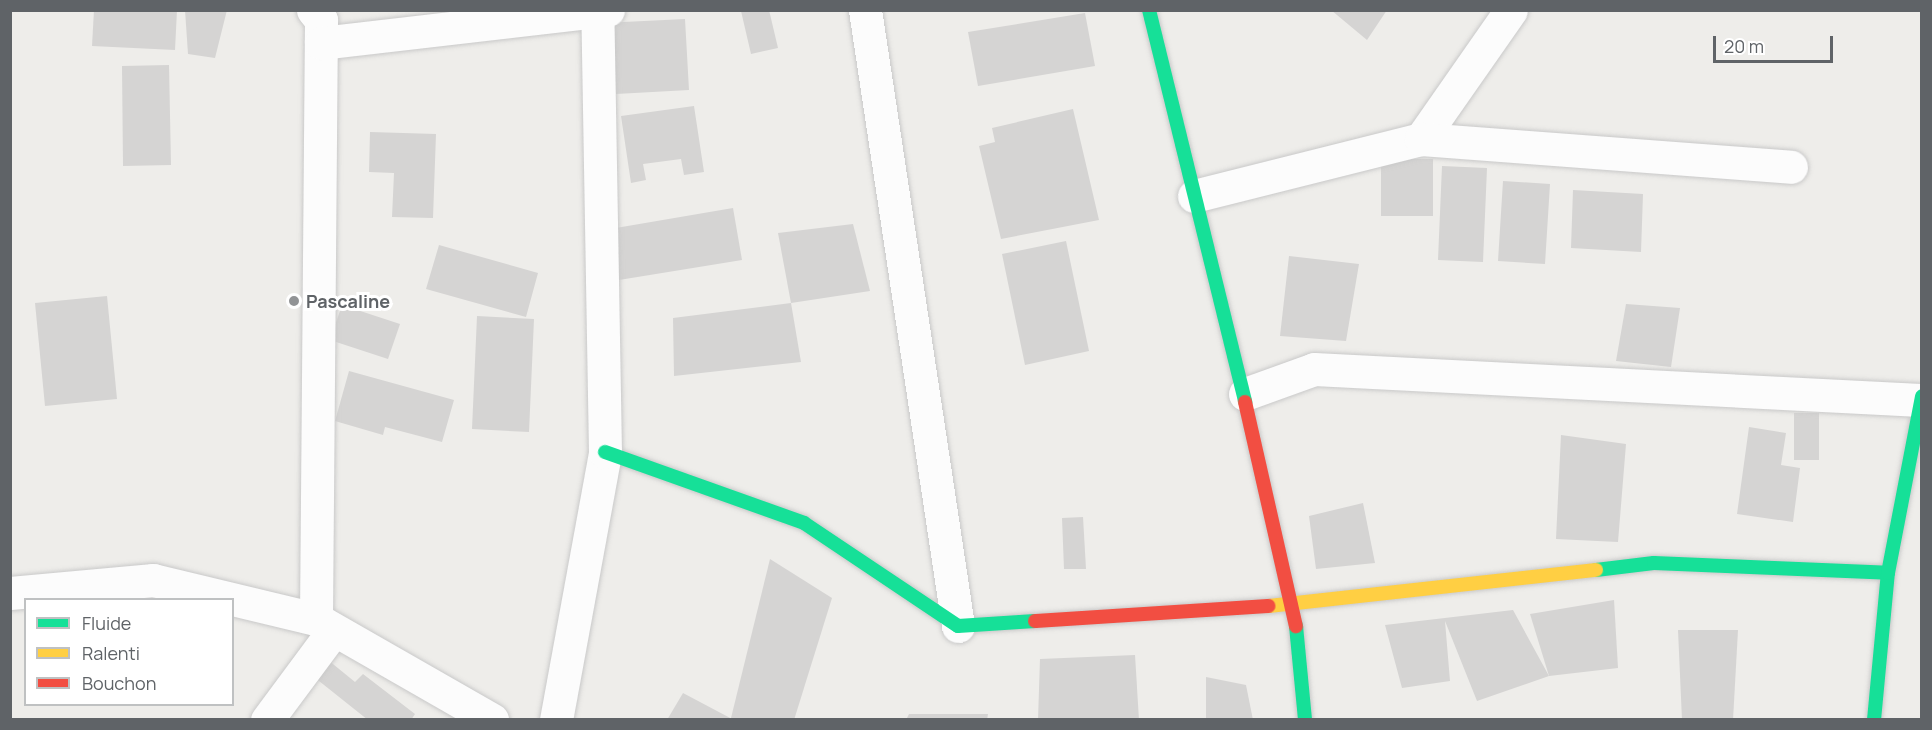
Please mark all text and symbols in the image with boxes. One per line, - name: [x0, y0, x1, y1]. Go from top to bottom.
- scale bar: [1716, 24, 1836, 62]
- text: 20 m: [1724, 34, 1764, 58]
- place label: Pascaline: [306, 290, 390, 312]
- marker: Pascaline: [287, 294, 301, 308]
- legend: [24, 598, 234, 706]
- text: Fluide: [82, 611, 131, 635]
- text: Ralenti: [82, 641, 140, 665]
- text: Bouchon: [82, 671, 156, 695]

